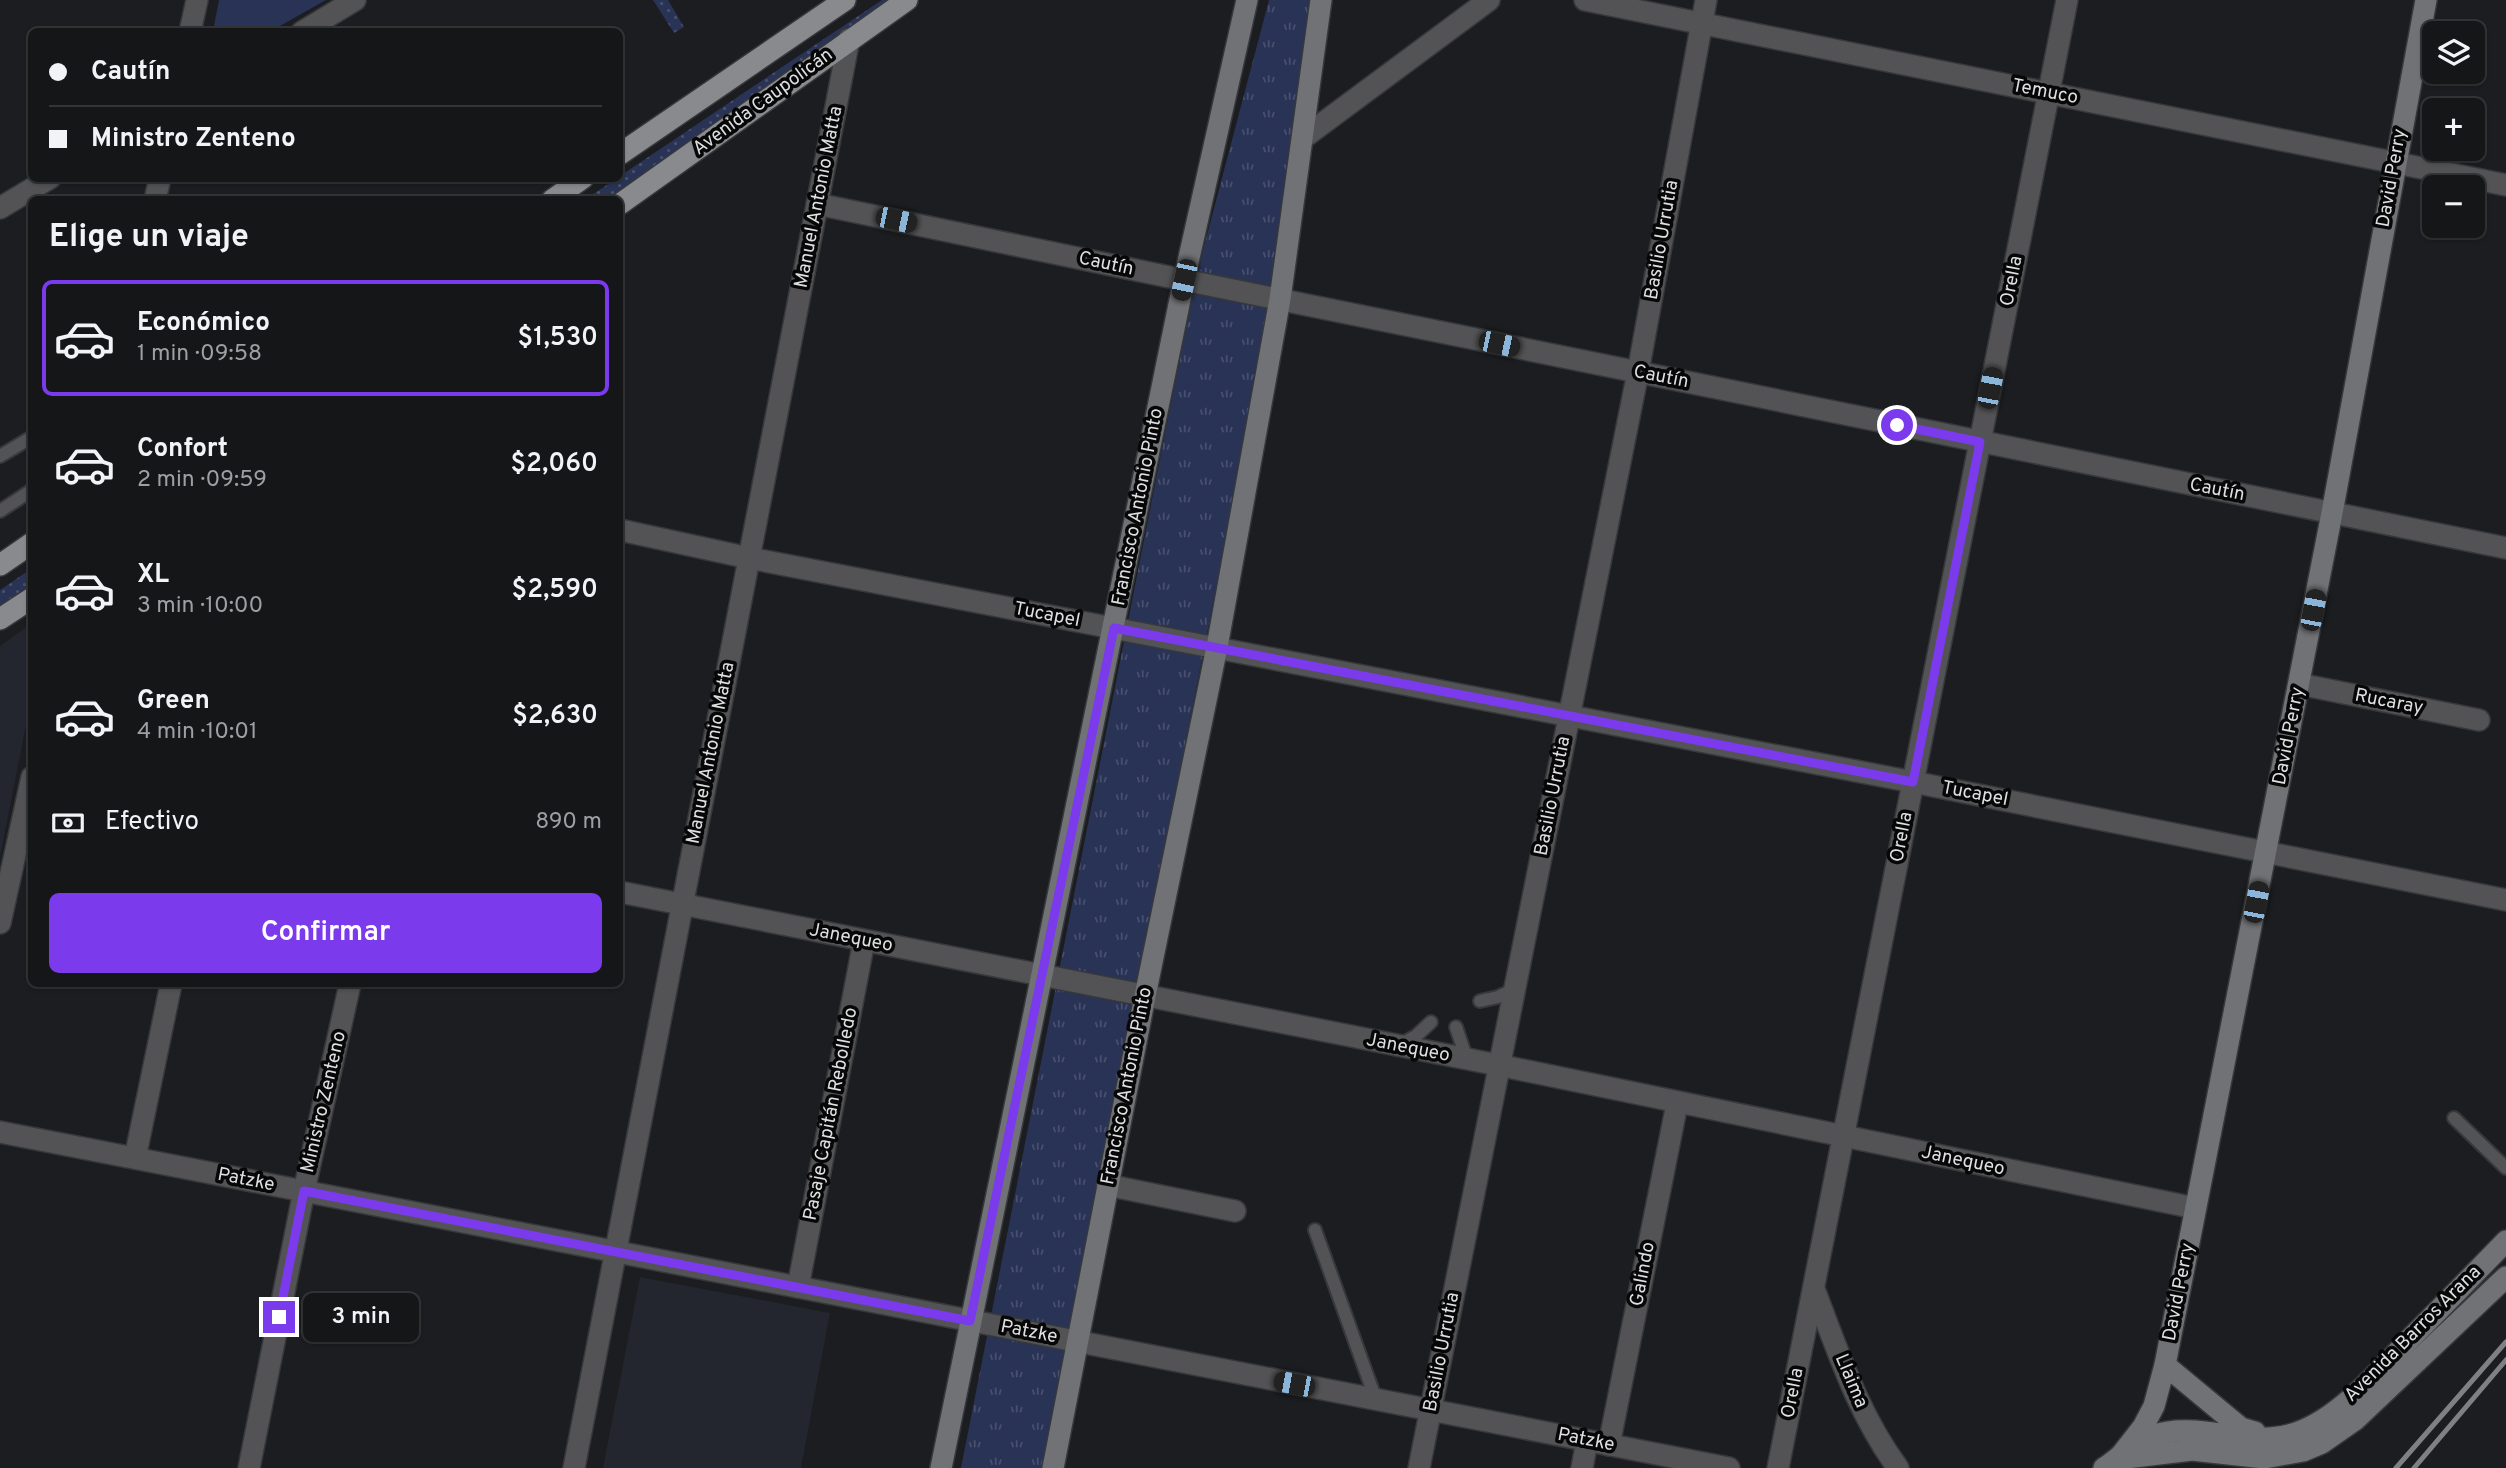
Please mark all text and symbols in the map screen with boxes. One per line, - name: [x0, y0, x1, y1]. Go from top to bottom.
- map controls: [2422, 21, 2485, 238]
- button: layers: [2422, 21, 2485, 84]
- street label: Avenida Caupolicán: [688, 43, 838, 161]
- text: Cautín: [91, 56, 170, 89]
- street label: Temuco: [2010, 74, 2080, 110]
- button: +: [2422, 98, 2485, 161]
- street label: Manuel Antonio Matta: [790, 104, 848, 290]
- text: Ministro Zenteno: [91, 123, 296, 156]
- street label: David Perry: [2372, 127, 2412, 229]
- button: −: [2422, 175, 2485, 238]
- street label: Basilio Urrutia: [1640, 178, 1684, 302]
- car: [874, 205, 919, 235]
- text: Elige un viaje: [49, 218, 249, 258]
- street label: Cautín: [1076, 246, 1136, 282]
- street label: Orella: [1995, 254, 2029, 308]
- car: [1170, 257, 1199, 303]
- icon: car: [53, 307, 116, 370]
- text: Económico: [137, 307, 270, 340]
- text: $1,530: [518, 322, 598, 355]
- car: [1477, 329, 1522, 359]
- text: 1 min · 09:58: [137, 340, 262, 369]
- street label: Cautín: [1631, 360, 1691, 394]
- car: [1976, 365, 2005, 411]
- street label: Francisco Antonio Pinto: [1107, 406, 1169, 608]
- route start: [1881, 409, 1913, 441]
- icon: car: [53, 433, 116, 496]
- text: Confort: [137, 433, 228, 466]
- text: $2,060: [511, 448, 598, 481]
- text: 2 min · 09:59: [137, 466, 267, 495]
- street label: Cautín: [2187, 473, 2247, 507]
- icon: car: [53, 559, 116, 622]
- text: XL: [137, 559, 169, 592]
- text: $2,590: [512, 574, 598, 607]
- car: [2299, 587, 2328, 633]
- text: 3 min · 10:00: [137, 592, 263, 621]
- street label: Tucapel: [1012, 597, 1082, 633]
- street label: Manuel Antonio Matta: [682, 660, 740, 846]
- street label: Rucaray: [2353, 684, 2425, 720]
- icon: car: [53, 685, 116, 748]
- text: Green: [137, 685, 210, 718]
- street label: David Perry: [2268, 685, 2310, 787]
- text: $2,630: [512, 700, 598, 733]
- text: 4 min · 10:01: [137, 718, 258, 747]
- street label: Basilio Urrutia: [1530, 734, 1576, 858]
- street label: Tucapel: [1940, 776, 2010, 812]
- icon: cash: [49, 804, 87, 842]
- text: Efectivo: [105, 806, 199, 839]
- text: 890 m: [535, 808, 602, 837]
- street label: Orella: [1885, 810, 1919, 864]
- car: [2242, 879, 2271, 925]
- button: Confirmar: [49, 893, 602, 973]
- street label: Janequeo: [807, 918, 895, 958]
- street label: Francisco Antonio Pinto: [1096, 985, 1158, 1187]
- street label: Pasaje Capitán Rebolledo: [799, 1005, 863, 1223]
- street label: Janequeo: [1364, 1028, 1452, 1068]
- street label: Ministro Zenteno: [296, 1029, 352, 1175]
- street label: Janequeo: [1919, 1140, 2007, 1182]
- street label: Patzke: [215, 1163, 277, 1197]
- street label: Galindo: [1625, 1240, 1661, 1308]
- street label: David Perry: [2158, 1241, 2200, 1343]
- street label: Avenida Barros Arana: [2340, 1261, 2486, 1407]
- street label: Basilio Urrutia: [1419, 1290, 1465, 1414]
- callout: 3 min: [304, 1292, 419, 1342]
- route end: [263, 1301, 295, 1333]
- text: 3 min: [331, 1303, 391, 1332]
- street label: Patzke: [998, 1315, 1060, 1349]
- street label: Llaima: [1829, 1350, 1873, 1412]
- street label: Orella: [1776, 1366, 1810, 1420]
- car: [1272, 1370, 1317, 1398]
- street label: Patzke: [1555, 1423, 1617, 1457]

